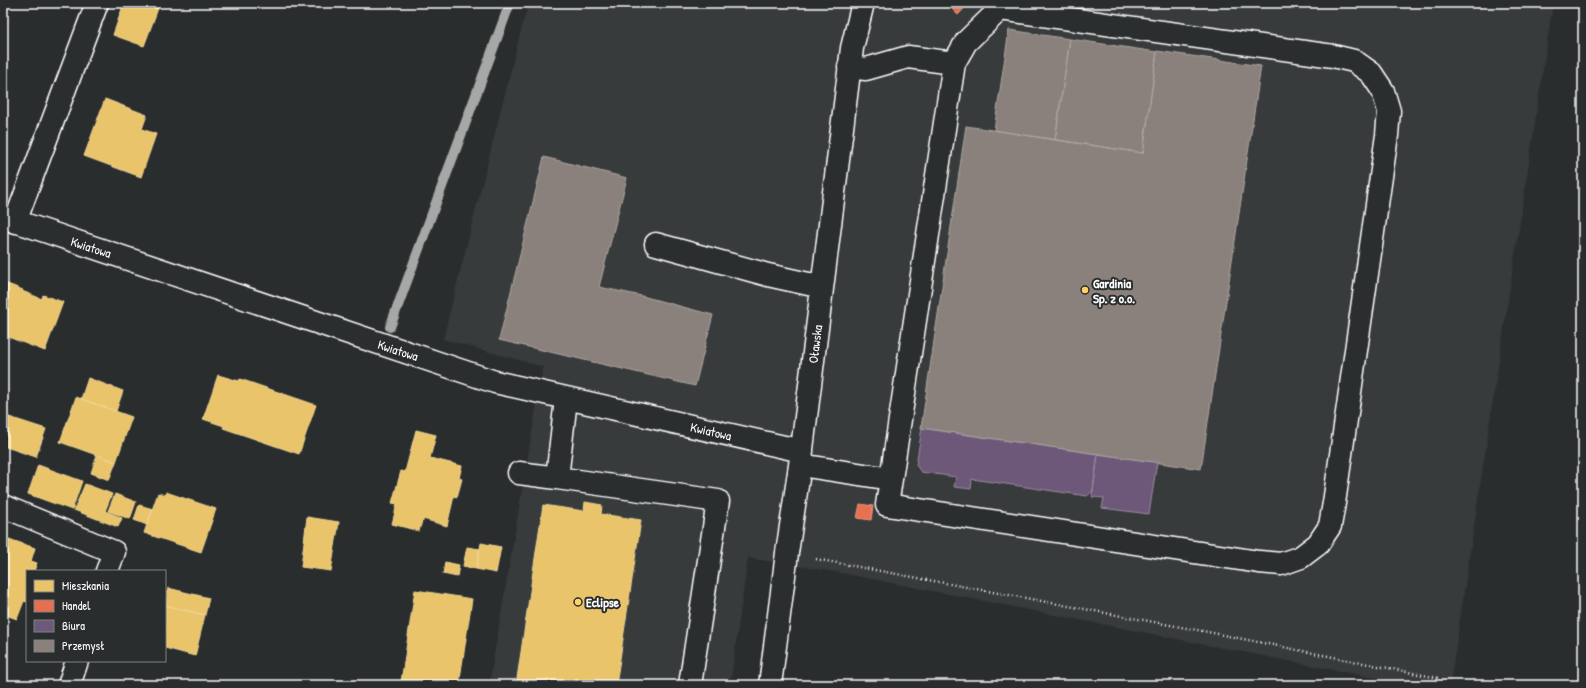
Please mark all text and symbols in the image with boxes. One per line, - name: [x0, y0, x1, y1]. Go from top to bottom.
- street label: Kwiatowa: [68, 232, 114, 262]
- place label: Gardinia Sp. z o.o.: [1093, 274, 1135, 308]
- marker: Gardinia Sp. z o.o.: [1080, 285, 1090, 295]
- street label: Oławska: [804, 324, 826, 364]
- street label: Kwiatowa: [375, 335, 421, 365]
- street label: Kwiatowa: [689, 418, 733, 444]
- legend: [26, 570, 166, 662]
- text: Mieszkania: [62, 577, 109, 594]
- place label: Eclipse: [586, 593, 620, 612]
- text: Handel: [62, 597, 91, 614]
- marker: Eclipse: [573, 597, 583, 607]
- text: Biura: [62, 617, 85, 634]
- text: Przemysł: [62, 637, 105, 654]

